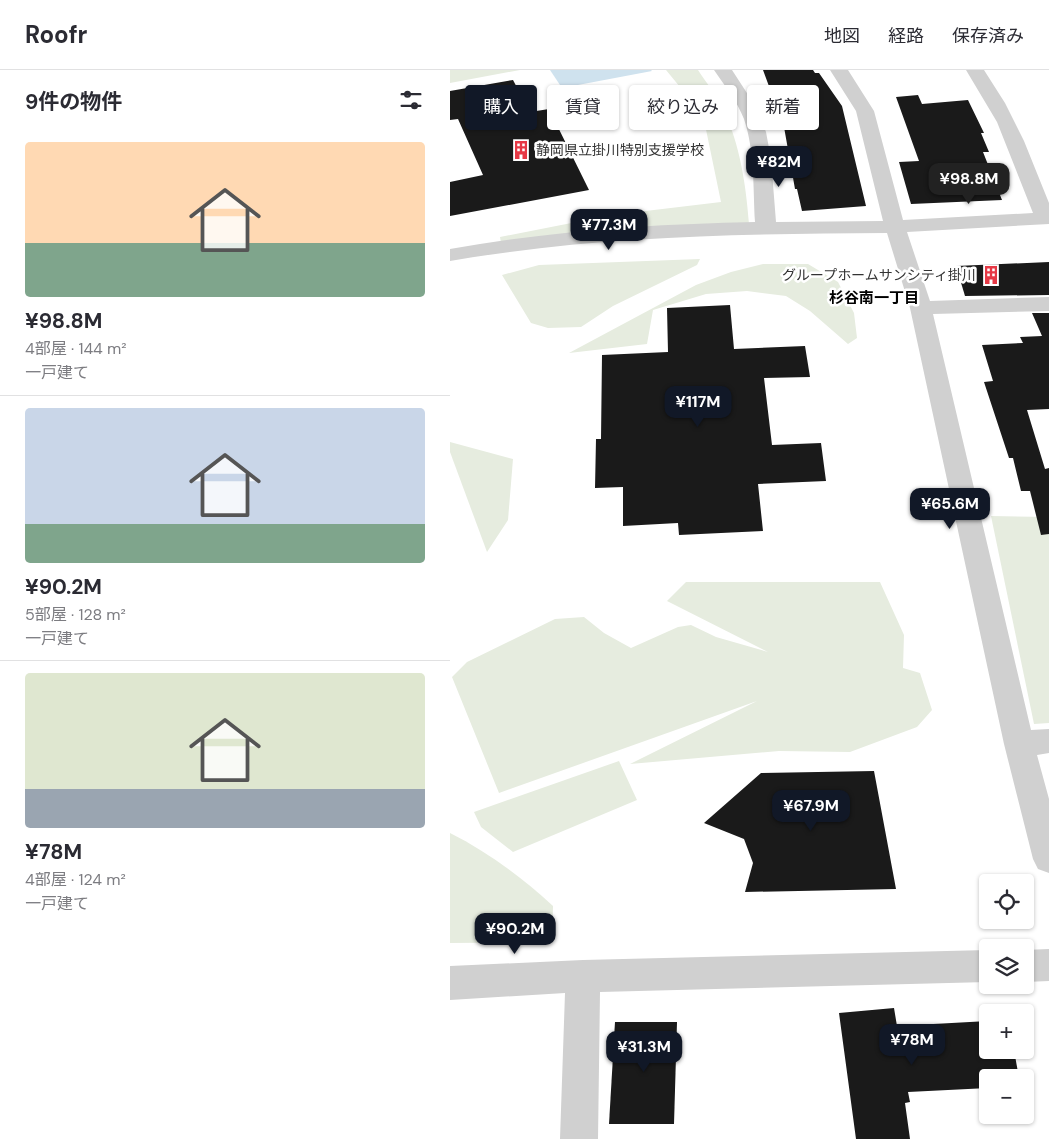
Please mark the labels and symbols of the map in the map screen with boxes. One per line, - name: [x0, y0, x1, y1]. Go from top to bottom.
- building icon: 静岡県立掛川特別支援学校: [510, 139, 532, 161]
- place label: 静岡県立掛川特別支援学校: [536, 141, 704, 159]
- pin: ¥82M: [749, 146, 809, 188]
- pin: ¥98.8M: [928, 162, 1010, 205]
- pin: ¥77.3M: [568, 208, 650, 251]
- building icon: グループホームサンシティ掛川: [980, 264, 1002, 286]
- place label: グループホームサンシティ掛川: [782, 266, 976, 284]
- district label: 杉谷南一丁目: [829, 288, 919, 308]
- pin: ¥117M: [663, 386, 733, 428]
- pin: ¥65.6M: [909, 488, 991, 530]
- pin: ¥67.9M: [770, 790, 852, 832]
- pin: ¥90.2M: [474, 912, 556, 955]
- pin: ¥78M: [882, 1024, 942, 1066]
- pin: ¥31.3M: [603, 1030, 685, 1073]

